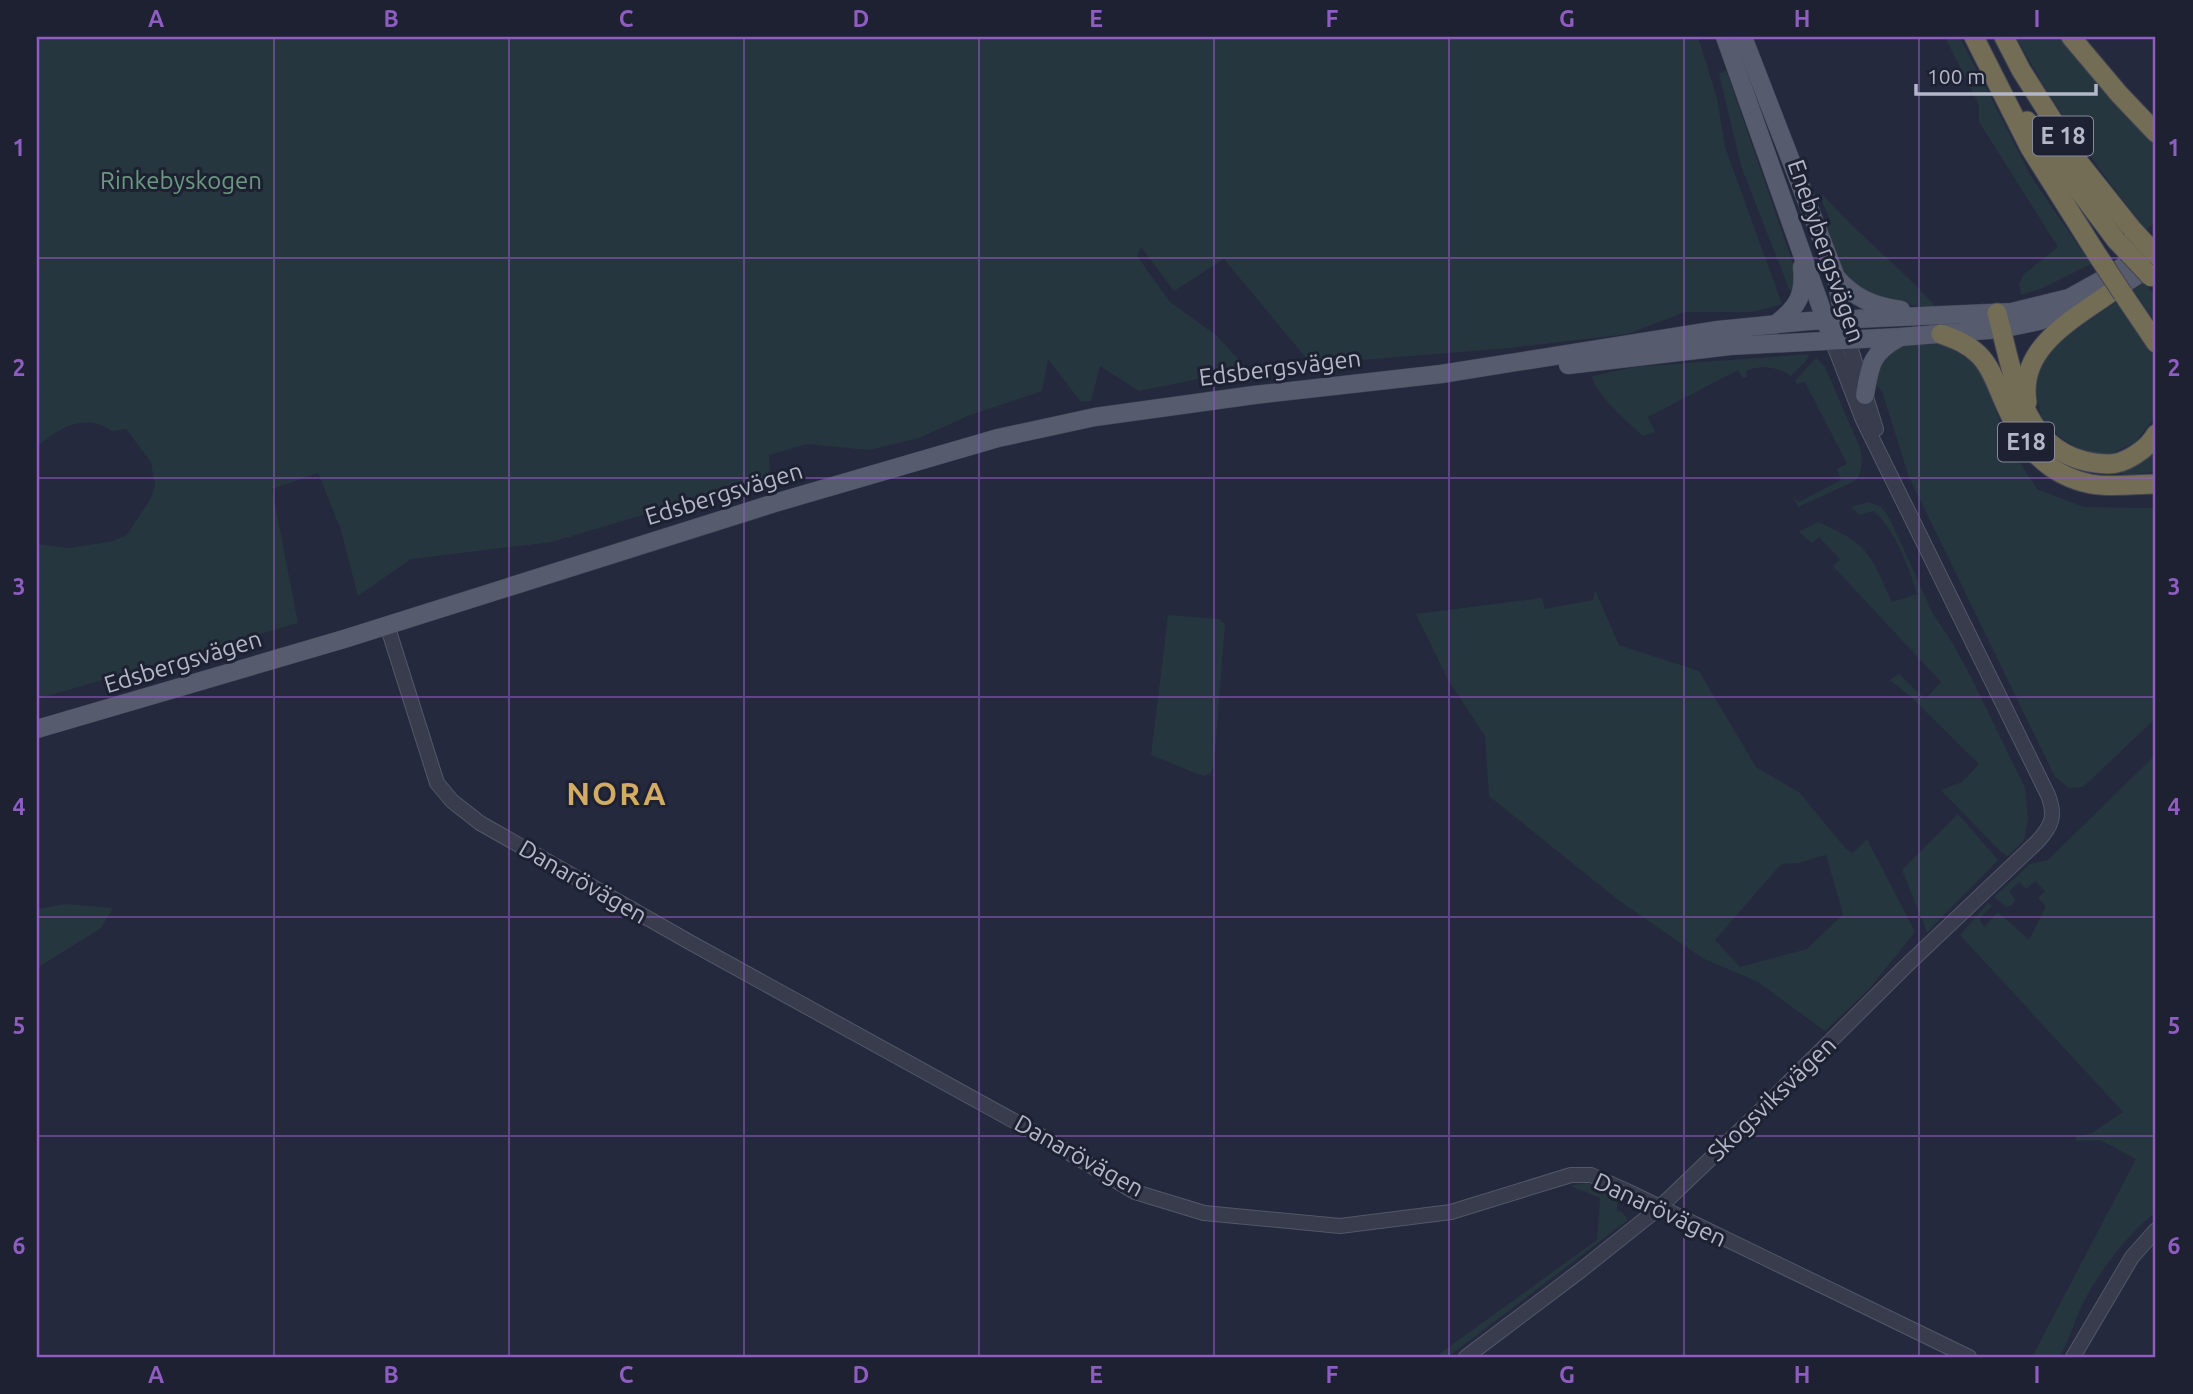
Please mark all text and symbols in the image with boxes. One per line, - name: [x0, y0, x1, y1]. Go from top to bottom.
- text: A: [148, 6, 164, 31]
- text: B: [383, 6, 399, 31]
- text: C: [619, 6, 634, 31]
- text: D: [853, 6, 869, 31]
- text: E: [1089, 6, 1103, 31]
- text: F: [1326, 6, 1339, 31]
- text: G: [1559, 6, 1575, 31]
- text: H: [1794, 6, 1810, 31]
- text: I: [2034, 6, 2040, 31]
- scale bar: [1916, 52, 2097, 96]
- text: 100 m: [1927, 64, 1985, 88]
- road number: E 18: [2033, 116, 2093, 155]
- text: 1: [13, 135, 25, 160]
- text: 1: [2168, 135, 2180, 160]
- street label: Enebybergsvägen: [1783, 156, 1870, 346]
- park label: Rinkebyskogen: [100, 167, 262, 194]
- street label: Edsbergsvägen: [1197, 344, 1363, 391]
- text: 2: [13, 355, 25, 380]
- text: 2: [2168, 355, 2180, 380]
- road number: E18: [1998, 422, 2054, 462]
- street label: Edsbergsvägen: [642, 457, 806, 530]
- text: 3: [13, 574, 25, 599]
- text: 3: [2168, 574, 2180, 599]
- street label: Edsbergsvägen: [101, 625, 265, 698]
- district label: NORA: [566, 775, 668, 811]
- text: 4: [13, 794, 26, 819]
- text: 4: [2168, 794, 2181, 819]
- street label: Danarövägen: [515, 834, 652, 929]
- text: 5: [13, 1013, 25, 1038]
- text: 5: [2168, 1013, 2180, 1038]
- street label: Skogsviksvägen: [1702, 1031, 1841, 1166]
- street label: Danarövägen: [1010, 1109, 1148, 1202]
- street label: Danarövägen: [1590, 1167, 1731, 1252]
- text: 6: [13, 1233, 26, 1258]
- text: 6: [2168, 1233, 2181, 1258]
- text: A: [148, 1362, 164, 1387]
- text: B: [383, 1362, 399, 1387]
- text: C: [619, 1362, 634, 1387]
- text: D: [853, 1362, 869, 1387]
- text: E: [1089, 1362, 1103, 1387]
- text: F: [1326, 1362, 1339, 1387]
- text: G: [1559, 1362, 1575, 1387]
- text: H: [1794, 1362, 1810, 1387]
- text: I: [2034, 1362, 2040, 1387]

